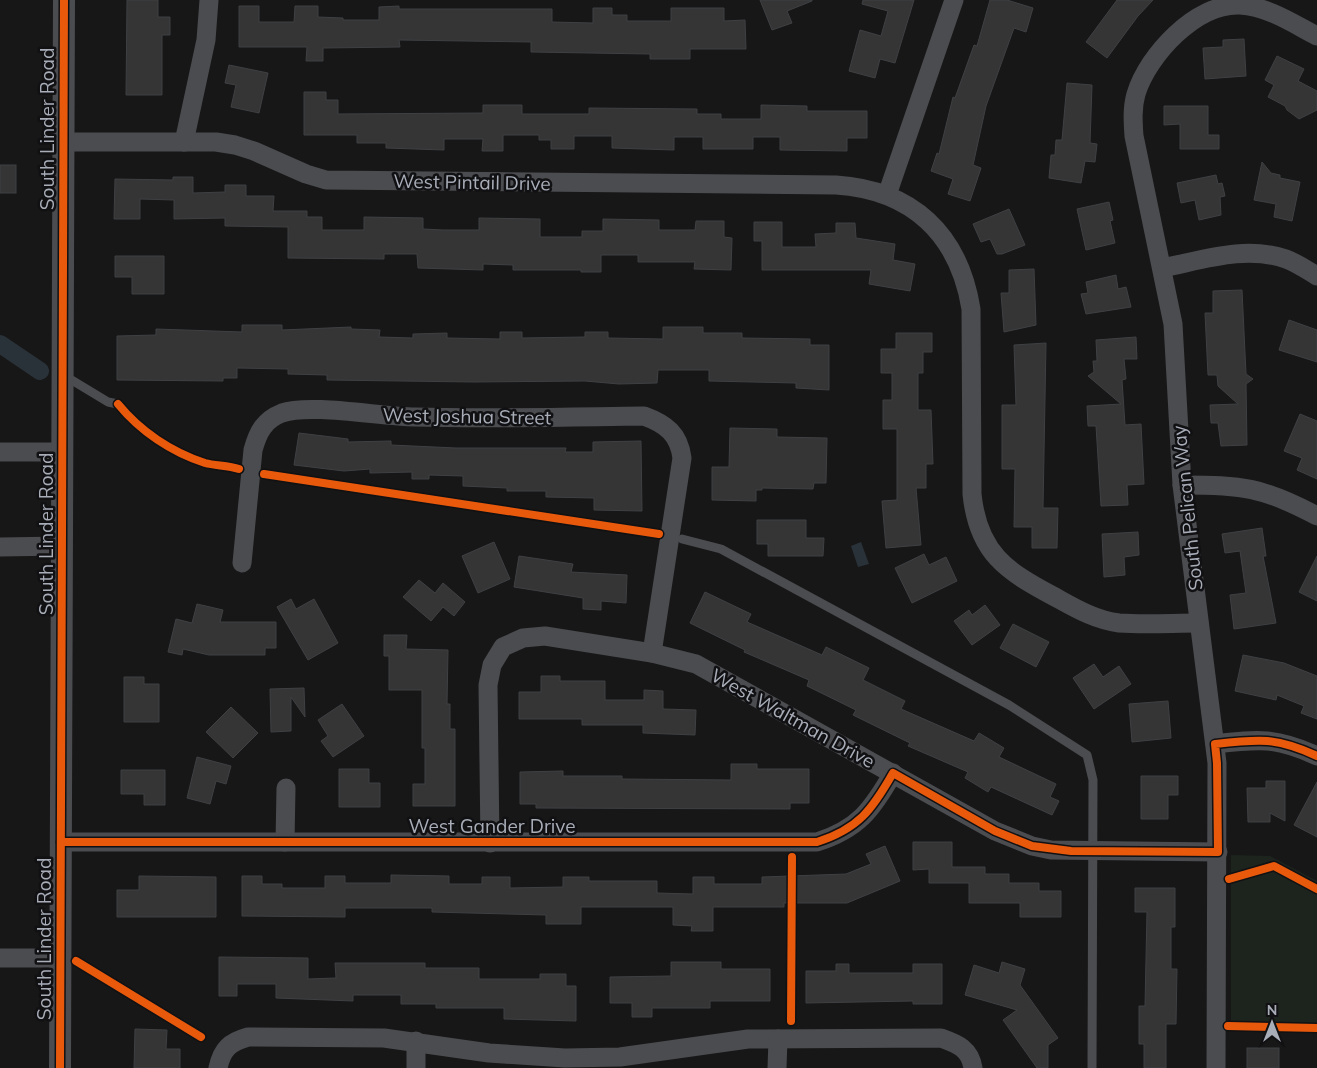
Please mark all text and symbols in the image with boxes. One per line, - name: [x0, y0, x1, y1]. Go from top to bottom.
- street label: South Linder Road: [35, 48, 59, 210]
- street label: West Pintail Drive: [393, 169, 551, 195]
- street label: West Joshua Street: [382, 403, 552, 429]
- street label: South Pelican Way: [1166, 424, 1208, 592]
- street label: South Linder Road: [34, 453, 58, 615]
- street label: West Waltman Drive: [707, 663, 879, 773]
- street label: West Gander Drive: [408, 814, 576, 838]
- street label: South Linder Road: [32, 858, 56, 1020]
- north arrow: [1247, 998, 1297, 1048]
- text: N: [1267, 1001, 1277, 1019]

